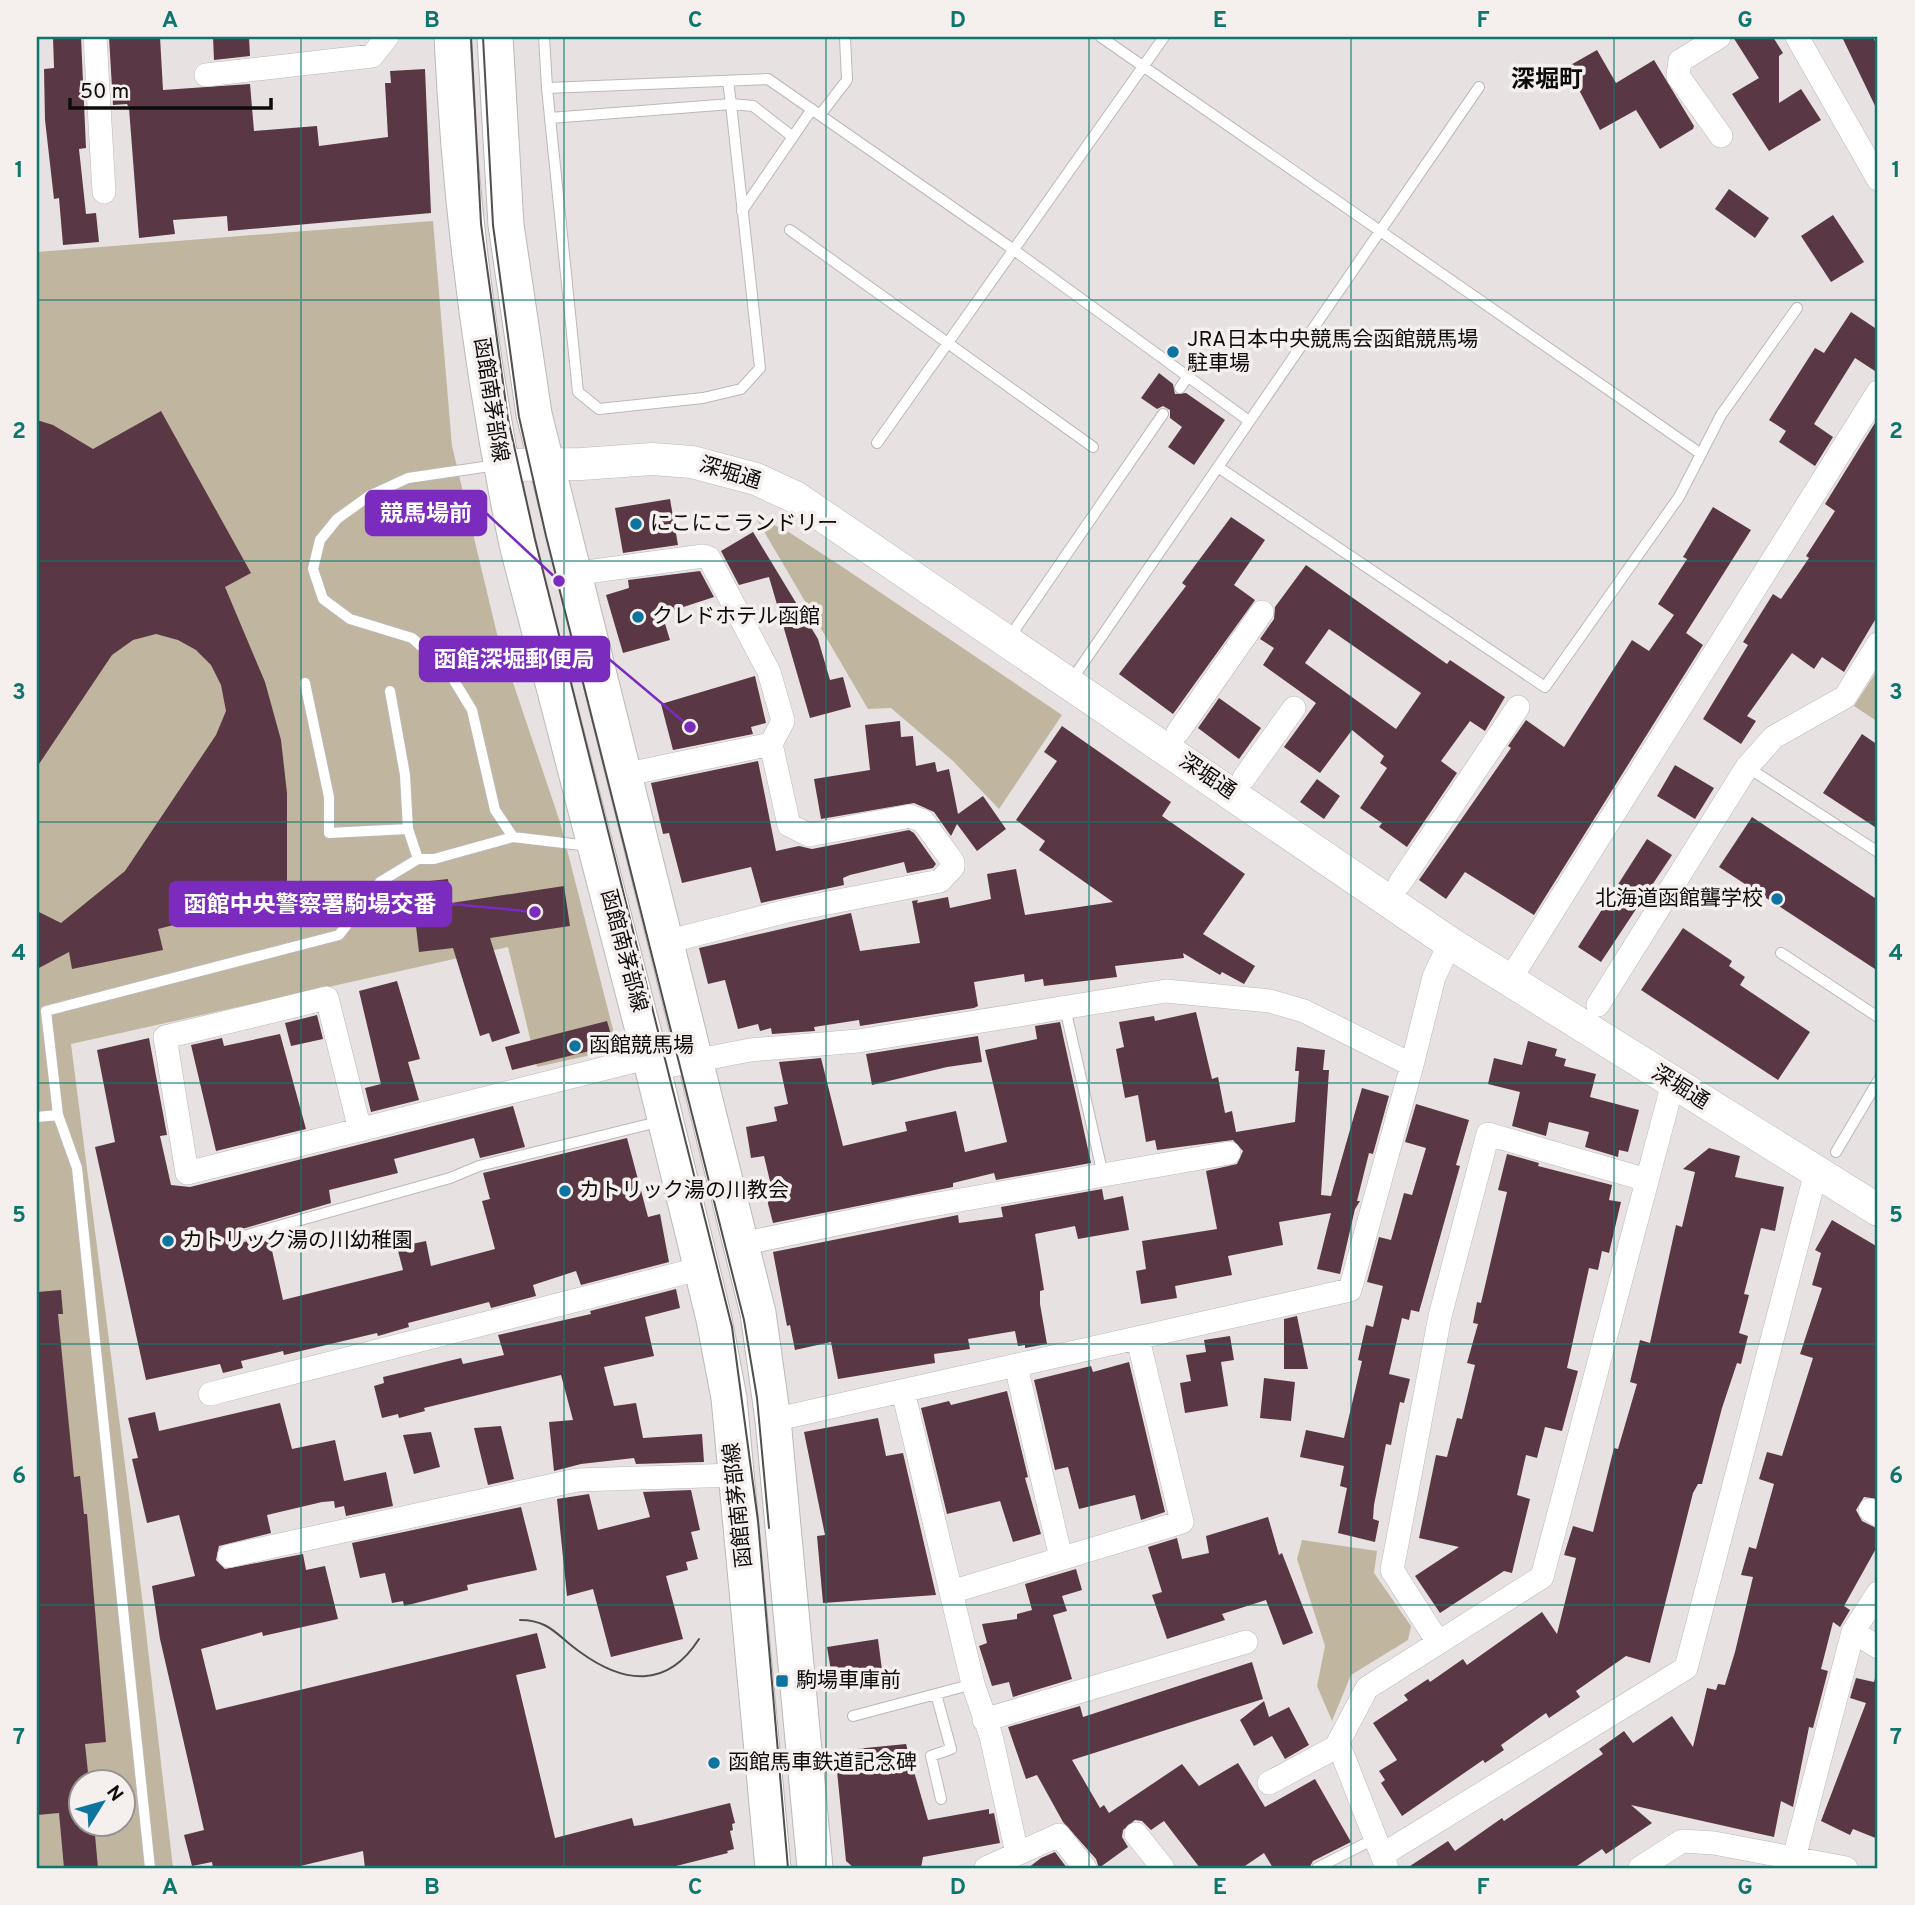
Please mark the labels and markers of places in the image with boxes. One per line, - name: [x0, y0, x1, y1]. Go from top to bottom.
- place label: JRA日本中央競馬会函館競馬場 駐車場: [1187, 327, 1478, 378]
- marker: JRA日本中央競馬会函館競馬場 駐車場: [1165, 344, 1181, 360]
- callout: 競馬場前: [366, 491, 486, 535]
- place label: にこにこランドリー: [650, 511, 838, 538]
- marker: にこにこランドリー: [628, 516, 644, 532]
- place label: クレドホテル函館: [652, 604, 820, 631]
- marker: クレドホテル函館: [630, 609, 646, 625]
- callout: 函館深堀郵便局: [420, 637, 609, 681]
- callout: 函館中央警察署駒場交番: [170, 882, 451, 926]
- place label: 北海道函館聾学校: [1595, 886, 1763, 913]
- marker: 北海道函館聾学校: [1769, 891, 1785, 907]
- place label: 函館競馬場: [589, 1033, 694, 1060]
- marker: 函館競馬場: [567, 1038, 583, 1054]
- place label: カトリック湯の川教会: [579, 1178, 789, 1205]
- marker: カトリック湯の川教会: [557, 1183, 573, 1199]
- place label: カトリック湯の川幼稚園: [182, 1228, 413, 1255]
- marker: カトリック湯の川幼稚園: [160, 1233, 176, 1249]
- place label: 駒場車庫前: [796, 1668, 901, 1695]
- marker: 駒場車庫前: [774, 1673, 790, 1689]
- place label: 函館馬車鉄道記念碑: [728, 1750, 917, 1777]
- marker: 函館馬車鉄道記念碑: [706, 1755, 722, 1771]

